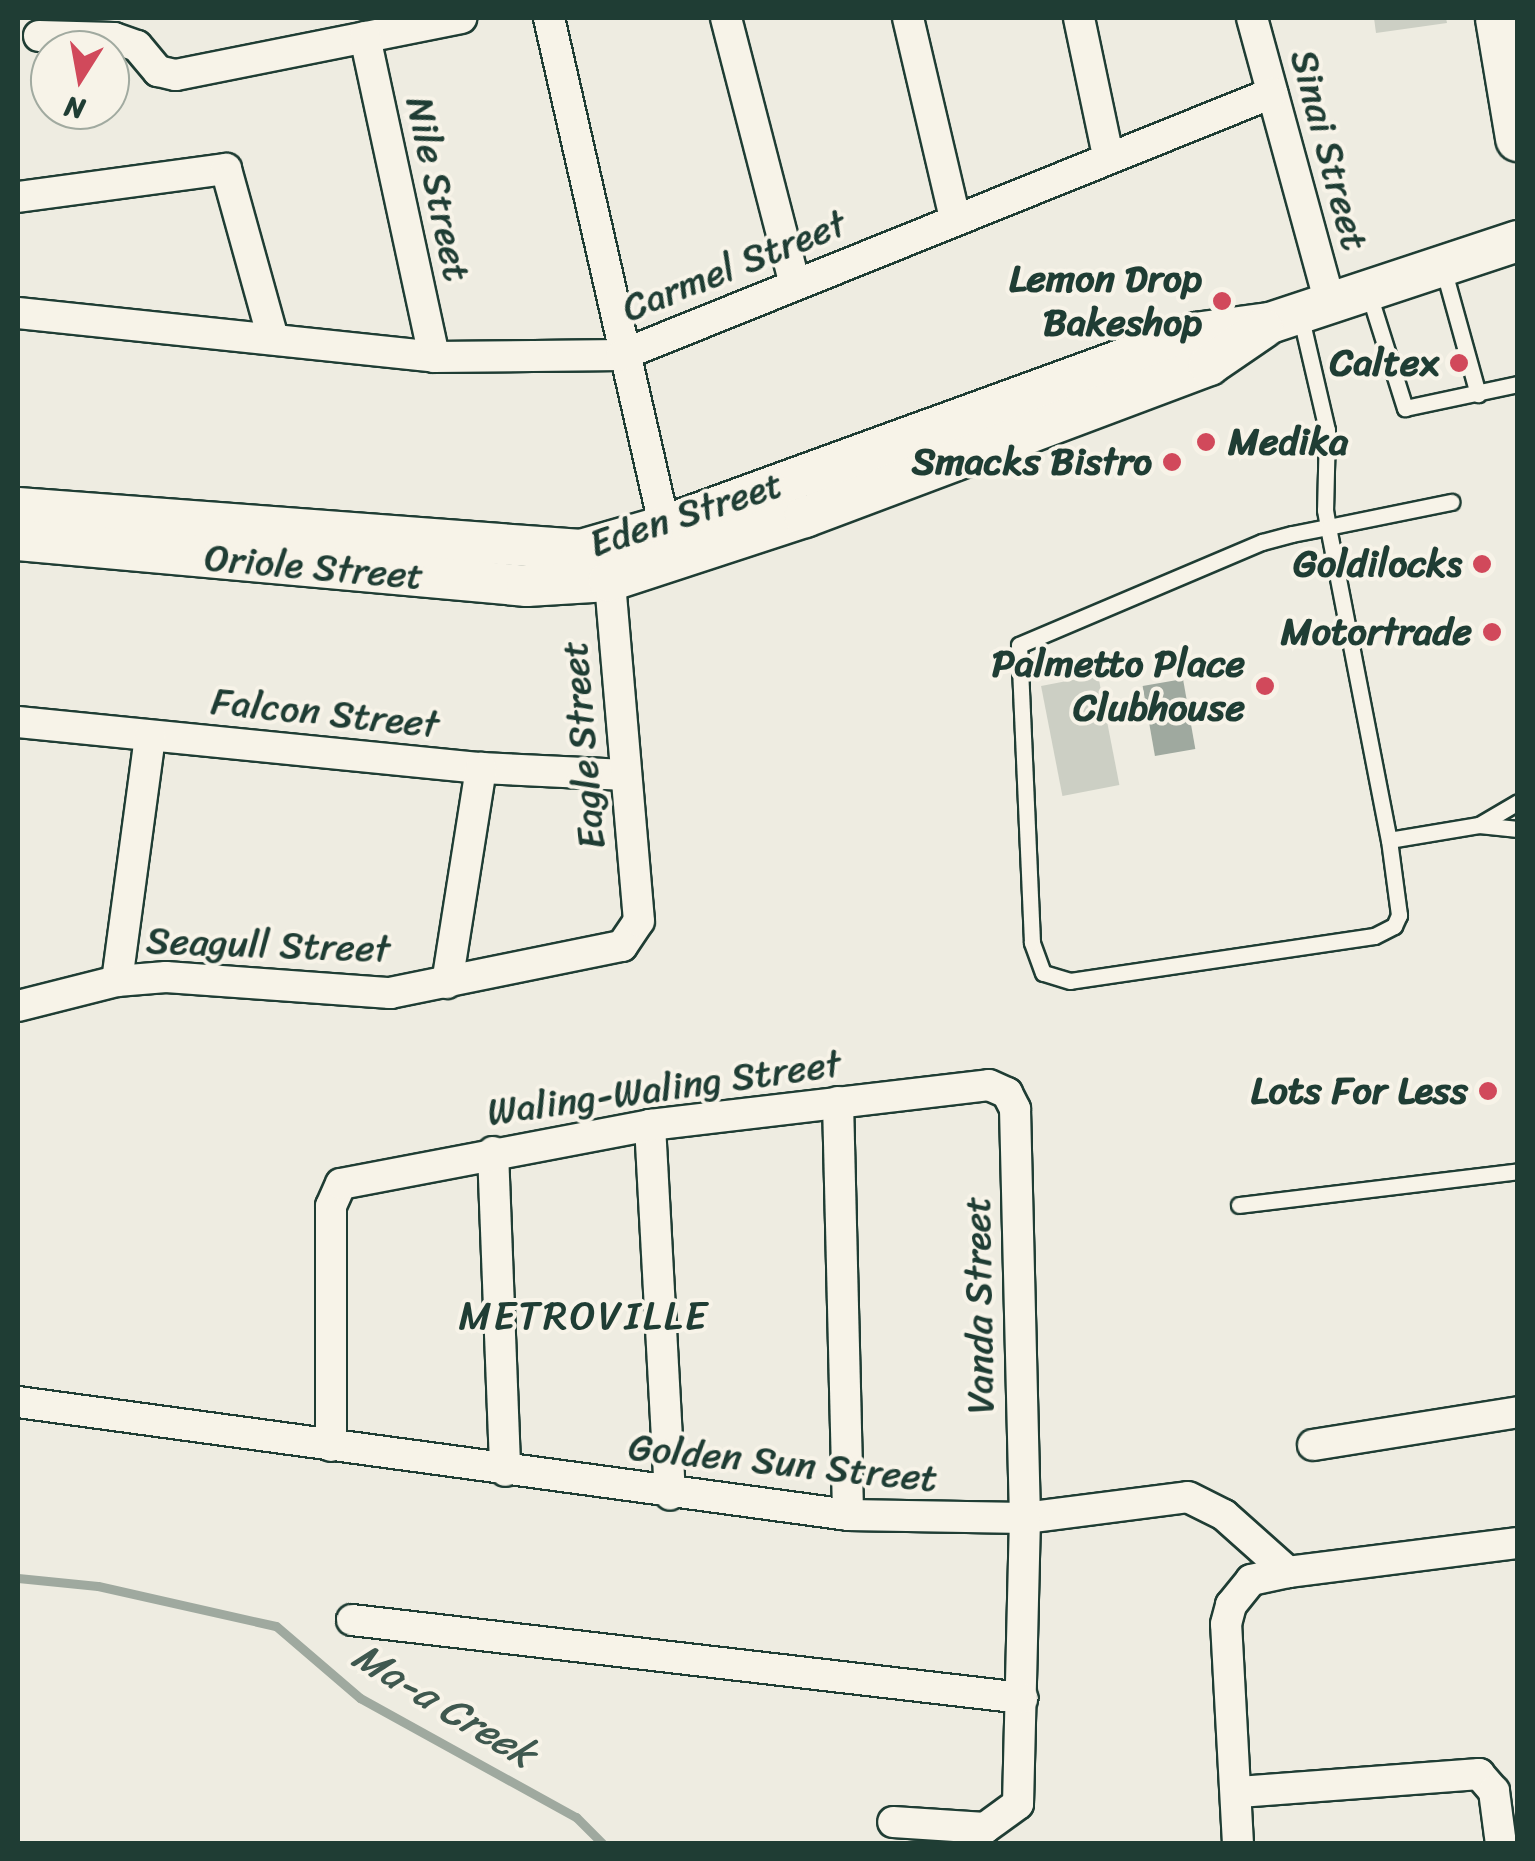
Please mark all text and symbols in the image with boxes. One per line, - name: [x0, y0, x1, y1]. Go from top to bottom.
- north arrow: [30, 30, 130, 130]
- street label: Sinai Street: [1280, 45, 1378, 255]
- text: N: [60, 82, 89, 134]
- street label: Nile Street: [396, 93, 480, 285]
- street label: Carmel Street: [615, 200, 853, 332]
- place label: Lemon Drop Bakeshop: [1008, 256, 1202, 346]
- marker: Lemon Drop Bakeshop: [1211, 290, 1233, 312]
- place label: Caltex: [1330, 340, 1439, 386]
- marker: Caltex: [1448, 352, 1470, 374]
- place label: Medika: [1228, 419, 1348, 465]
- marker: Medika: [1193, 429, 1219, 455]
- place label: Smacks Bistro: [910, 439, 1152, 485]
- marker: Smacks Bistro: [1161, 451, 1183, 473]
- street label: Eden Street: [583, 461, 789, 567]
- street label: Oriole Street: [203, 535, 425, 599]
- place label: Goldilocks: [1293, 541, 1462, 587]
- marker: Goldilocks: [1471, 553, 1493, 575]
- place label: Motortrade: [1281, 609, 1472, 655]
- marker: Motortrade: [1481, 621, 1503, 643]
- street label: Eagle Street: [551, 638, 615, 852]
- place label: Palmetto Place Clubhouse: [992, 641, 1245, 731]
- marker: Palmetto Place Clubhouse: [1254, 675, 1276, 697]
- street label: Falcon Street: [208, 678, 442, 748]
- street label: Seagull Street: [145, 918, 391, 972]
- street label: Waling-Waling Street: [484, 1041, 844, 1135]
- place label: Lots For Less: [1250, 1068, 1468, 1114]
- marker: Lots For Less: [1477, 1080, 1499, 1102]
- street label: Vanda Street: [954, 1195, 1004, 1415]
- district label: METROVILLE: [461, 1292, 707, 1340]
- street label: Golden Sun Street: [627, 1424, 939, 1502]
- water label: Ma-a Creek: [344, 1632, 544, 1778]

